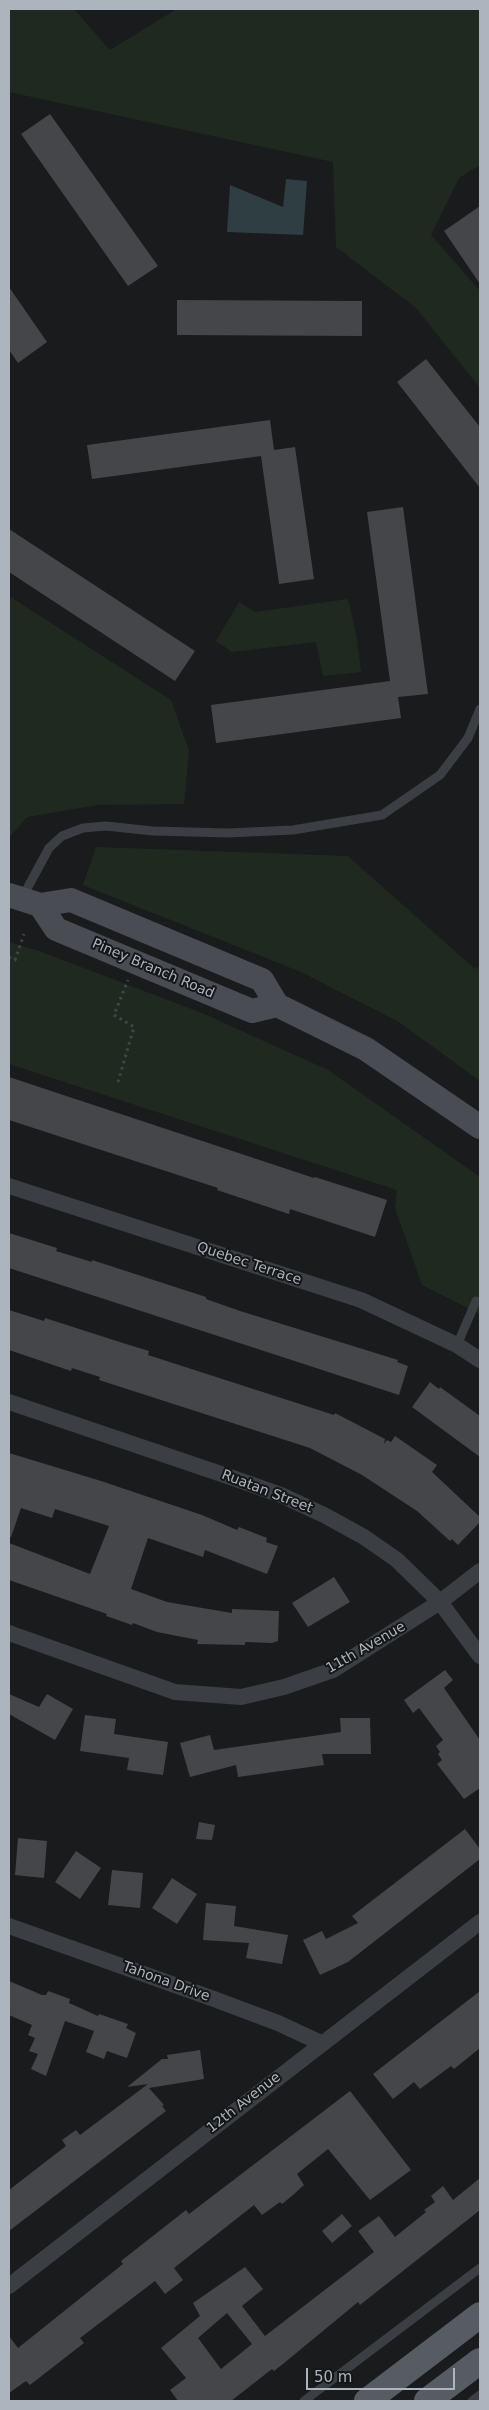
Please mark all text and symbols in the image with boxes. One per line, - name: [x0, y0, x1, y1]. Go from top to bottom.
- street label: Piney Branch Road: [89, 936, 217, 1002]
- street label: Quebec Terrace: [195, 1239, 303, 1289]
- street label: Ruatan Street: [219, 1467, 315, 1517]
- street label: 11th Avenue: [323, 1619, 409, 1677]
- street label: Tahona Drive: [120, 1958, 212, 2006]
- street label: 12th Avenue: [204, 2069, 284, 2137]
- scale bar: [309, 2358, 458, 2390]
- text: 50 m: [314, 2368, 352, 2386]

